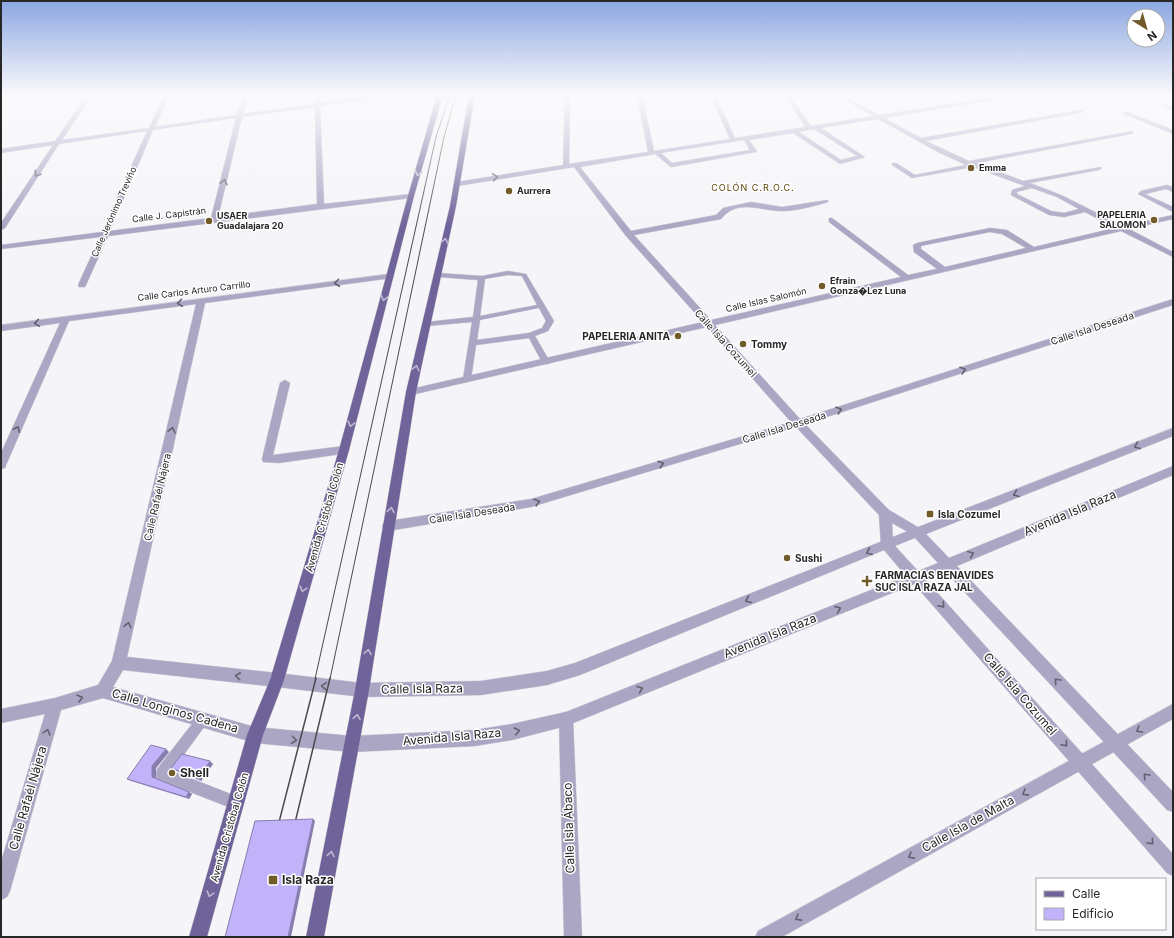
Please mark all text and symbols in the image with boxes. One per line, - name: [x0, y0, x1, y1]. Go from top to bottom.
- north arrow: [1126, 8, 1166, 48]
- text: N: [1144, 28, 1160, 44]
- place label: Emma: [979, 162, 1006, 173]
- marker: Emma: [966, 163, 976, 173]
- street label: Calle Jerónimo Treviño: [89, 165, 138, 259]
- one-way arrow: [414, 169, 423, 176]
- one-way arrow: [34, 170, 42, 177]
- one-way arrow: [492, 174, 499, 182]
- one-way arrow: [219, 178, 227, 185]
- district label: COLÓN C.R.O.C.: [711, 182, 795, 193]
- place label: Aurrera: [517, 185, 551, 196]
- marker: Aurrera: [504, 186, 514, 196]
- street label: Calle J. Capistrán: [131, 205, 207, 225]
- place label: PAPELERIA SALOMON: [1097, 209, 1146, 230]
- place label: USAER Guadalajara 20: [217, 210, 283, 231]
- marker: PAPELERIA SALOMON: [1149, 215, 1159, 225]
- marker: USAER Guadalajara 20: [204, 216, 214, 226]
- one-way arrow: [441, 238, 449, 244]
- place label: Efrain Gonza�Lez Luna: [830, 275, 906, 296]
- street label: Calle Carlos Arturo Carrillo: [137, 278, 251, 303]
- one-way arrow: [334, 278, 340, 287]
- marker: Efrain Gonza�Lez Luna: [817, 281, 827, 291]
- street label: Calle Islas Salomón: [724, 285, 807, 314]
- one-way arrow: [380, 295, 388, 301]
- one-way arrow: [177, 298, 183, 307]
- street label: Calle Isla Cozumel: [692, 307, 760, 379]
- street label: Calle Isla Deseada: [1049, 309, 1135, 347]
- one-way arrow: [34, 318, 40, 327]
- place label: PAPELERIA ANITA: [582, 330, 671, 342]
- marker: PAPELERIA ANITA: [673, 331, 683, 341]
- place label: Tommy: [751, 338, 787, 351]
- marker: Tommy: [738, 339, 748, 349]
- one-way arrow: [412, 365, 420, 371]
- one-way arrow: [959, 366, 966, 375]
- one-way arrow: [835, 406, 842, 415]
- street label: Calle Isla Deseada: [741, 409, 827, 445]
- one-way arrow: [347, 420, 355, 427]
- one-way arrow: [12, 426, 20, 434]
- one-way arrow: [167, 427, 176, 434]
- one-way arrow: [1133, 442, 1140, 450]
- street label: Calle Rafaél Nájera: [141, 452, 173, 542]
- one-way arrow: [658, 460, 665, 469]
- street label: Avenida Cristóbal Colón: [303, 461, 345, 573]
- street label: Avenida Isla Raza: [1021, 486, 1118, 539]
- one-way arrow: [1012, 489, 1019, 497]
- one-way arrow: [533, 498, 540, 507]
- street label: Calle Isla Deseada: [428, 500, 516, 526]
- one-way arrow: [386, 506, 394, 513]
- place label: Isla Cozumel: [938, 508, 1001, 520]
- marker: Isla Cozumel: [925, 509, 935, 519]
- one-way arrow: [865, 547, 873, 555]
- one-way arrow: [967, 551, 975, 559]
- place label: Sushi: [795, 552, 823, 564]
- marker: Sushi: [782, 553, 792, 563]
- place label: FARMACIAS BENAVIDES SUC ISLA RAZA JAL: [875, 569, 994, 593]
- marker: FARMACIAS BENAVIDES SUC ISLA RAZA JAL: [862, 576, 872, 586]
- one-way arrow: [299, 585, 308, 592]
- one-way arrow: [745, 596, 752, 604]
- one-way arrow: [937, 600, 944, 608]
- one-way arrow: [835, 606, 842, 614]
- street label: Avenida Isla Raza: [721, 610, 818, 661]
- one-way arrow: [124, 622, 132, 628]
- one-way arrow: [363, 649, 372, 655]
- street label: Calle Isla Cozumel: [981, 649, 1060, 738]
- one-way arrow: [235, 672, 241, 681]
- one-way arrow: [1054, 678, 1062, 686]
- street label: Calle Isla Raza: [381, 680, 463, 697]
- one-way arrow: [321, 681, 327, 690]
- street label: Calle Longinos Cadena: [110, 685, 240, 736]
- one-way arrow: [636, 686, 643, 694]
- one-way arrow: [76, 694, 83, 703]
- one-way arrow: [353, 714, 361, 720]
- street label: Avenida Isla Raza: [402, 725, 502, 748]
- one-way arrow: [1136, 726, 1143, 733]
- one-way arrow: [513, 727, 520, 736]
- one-way arrow: [42, 729, 51, 736]
- one-way arrow: [291, 735, 297, 744]
- one-way arrow: [1060, 739, 1067, 747]
- street label: Calle Rafaél Nájera: [6, 744, 50, 851]
- place label: Shell: [180, 765, 209, 780]
- marker: Shell: [167, 768, 177, 778]
- street label: Avenida Cristóbal Colón: [208, 771, 250, 883]
- one-way arrow: [1144, 773, 1151, 780]
- street label: Calle Isla Ábaco: [559, 782, 578, 874]
- one-way arrow: [1022, 788, 1029, 795]
- street label: Calle Isla de Malta: [919, 792, 1017, 855]
- one-way arrow: [1146, 837, 1153, 844]
- one-way arrow: [326, 851, 334, 857]
- one-way arrow: [908, 851, 915, 858]
- place label: Isla Raza: [282, 872, 334, 887]
- marker: Isla Raza: [267, 874, 279, 886]
- legend: [1036, 878, 1166, 930]
- text: Calle: [1072, 886, 1100, 901]
- one-way arrow: [206, 890, 215, 897]
- text: Edificio: [1072, 906, 1114, 921]
- one-way arrow: [794, 914, 802, 921]

